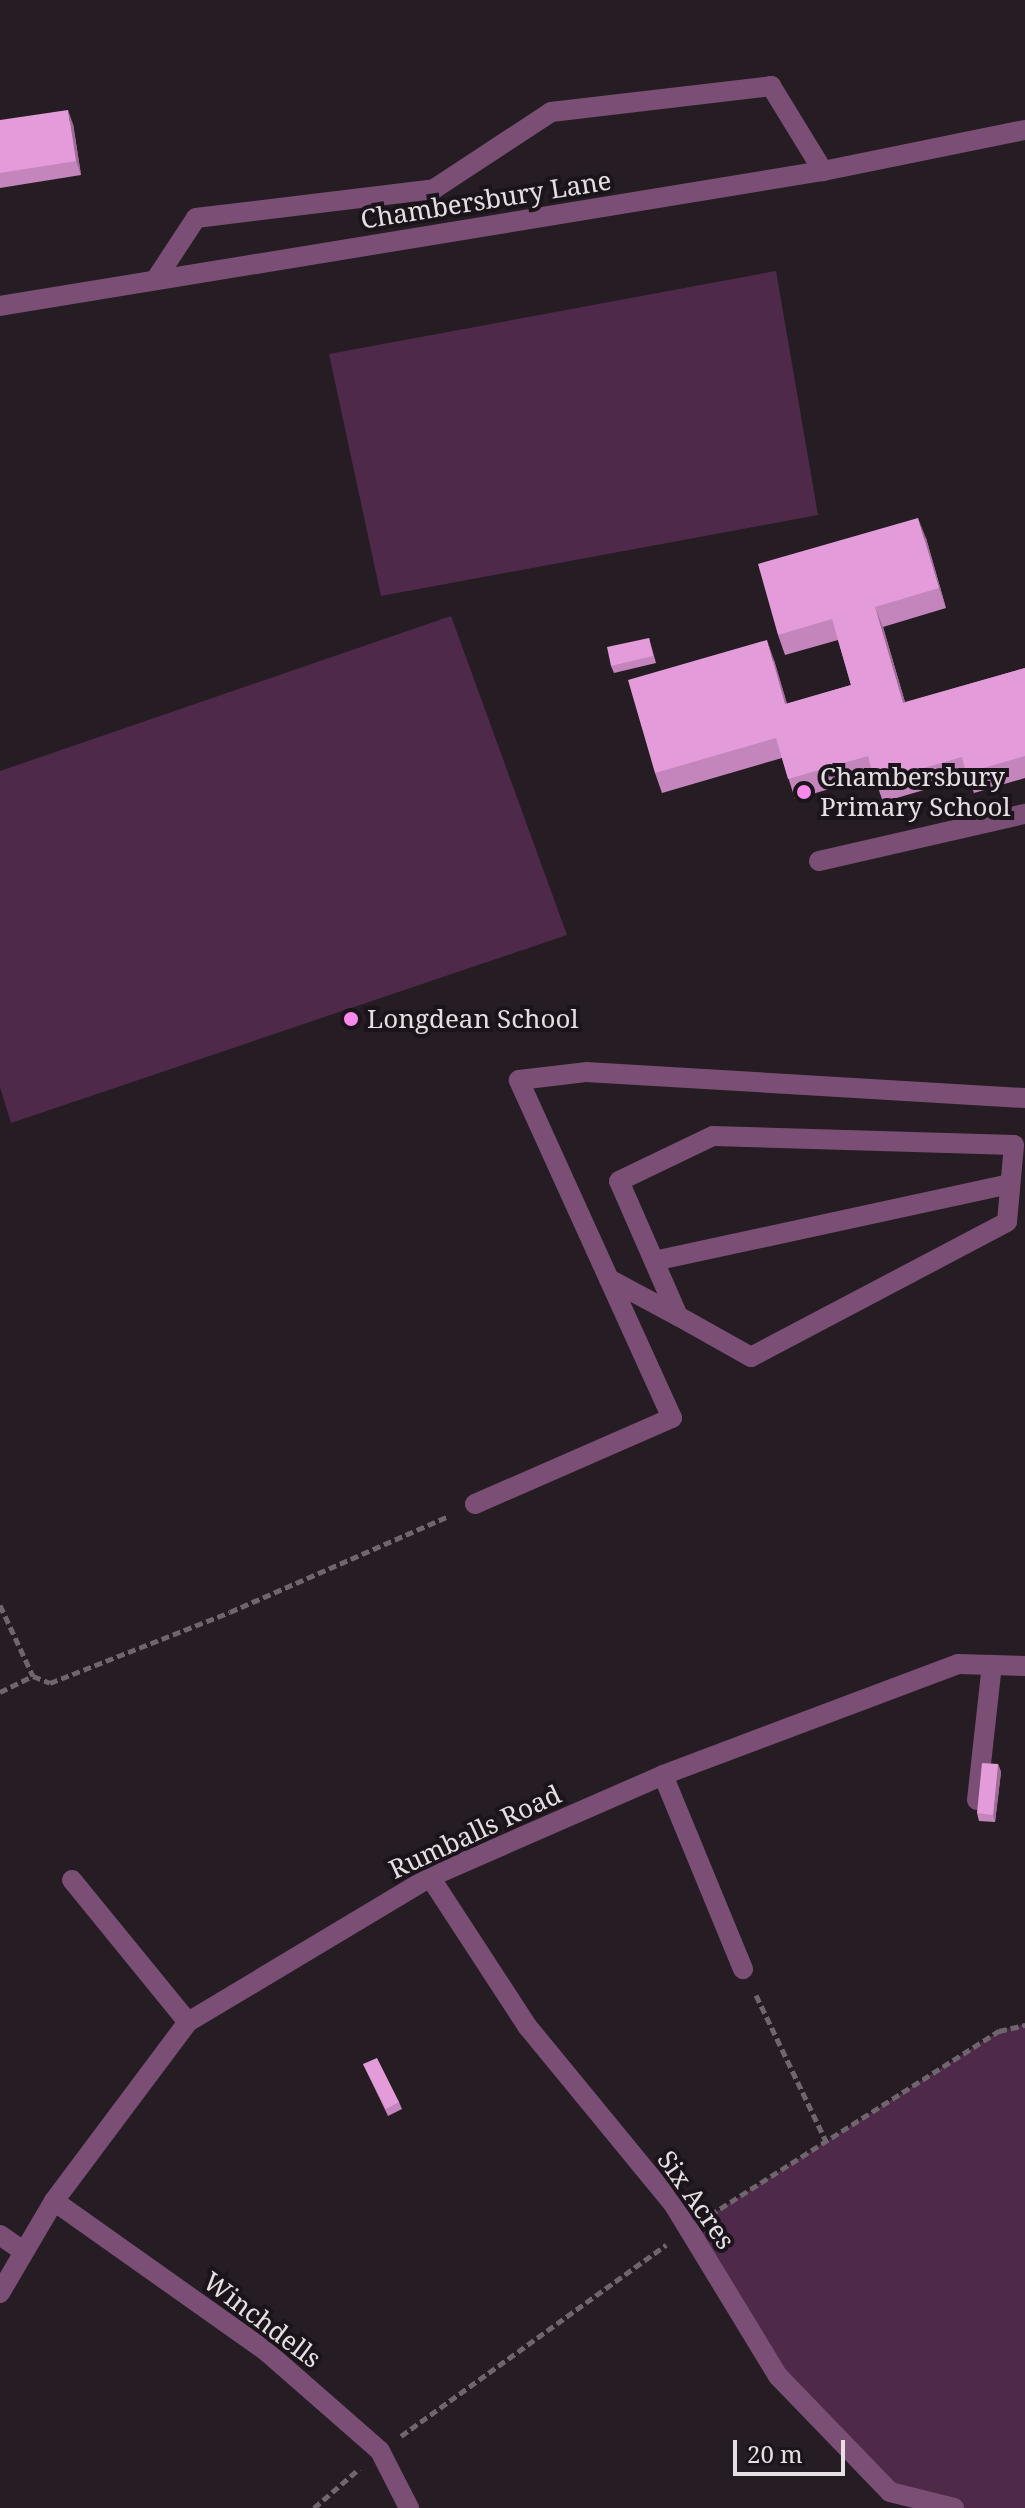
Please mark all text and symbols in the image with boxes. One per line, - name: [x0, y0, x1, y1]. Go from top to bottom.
- street label: Chambersbury Lane: [359, 165, 613, 235]
- place label: Chambersbury Primary School: [820, 761, 1011, 822]
- marker: Chambersbury Primary School: [795, 783, 813, 801]
- place label: Longdean School: [367, 1003, 579, 1035]
- marker: Longdean School: [342, 1010, 360, 1028]
- street label: Rumballs Road: [384, 1779, 566, 1885]
- street label: Six Acres: [651, 2145, 741, 2255]
- street label: Winchdells: [197, 2266, 327, 2374]
- scale bar: [737, 2424, 849, 2474]
- text: 20 m: [747, 2437, 803, 2470]

